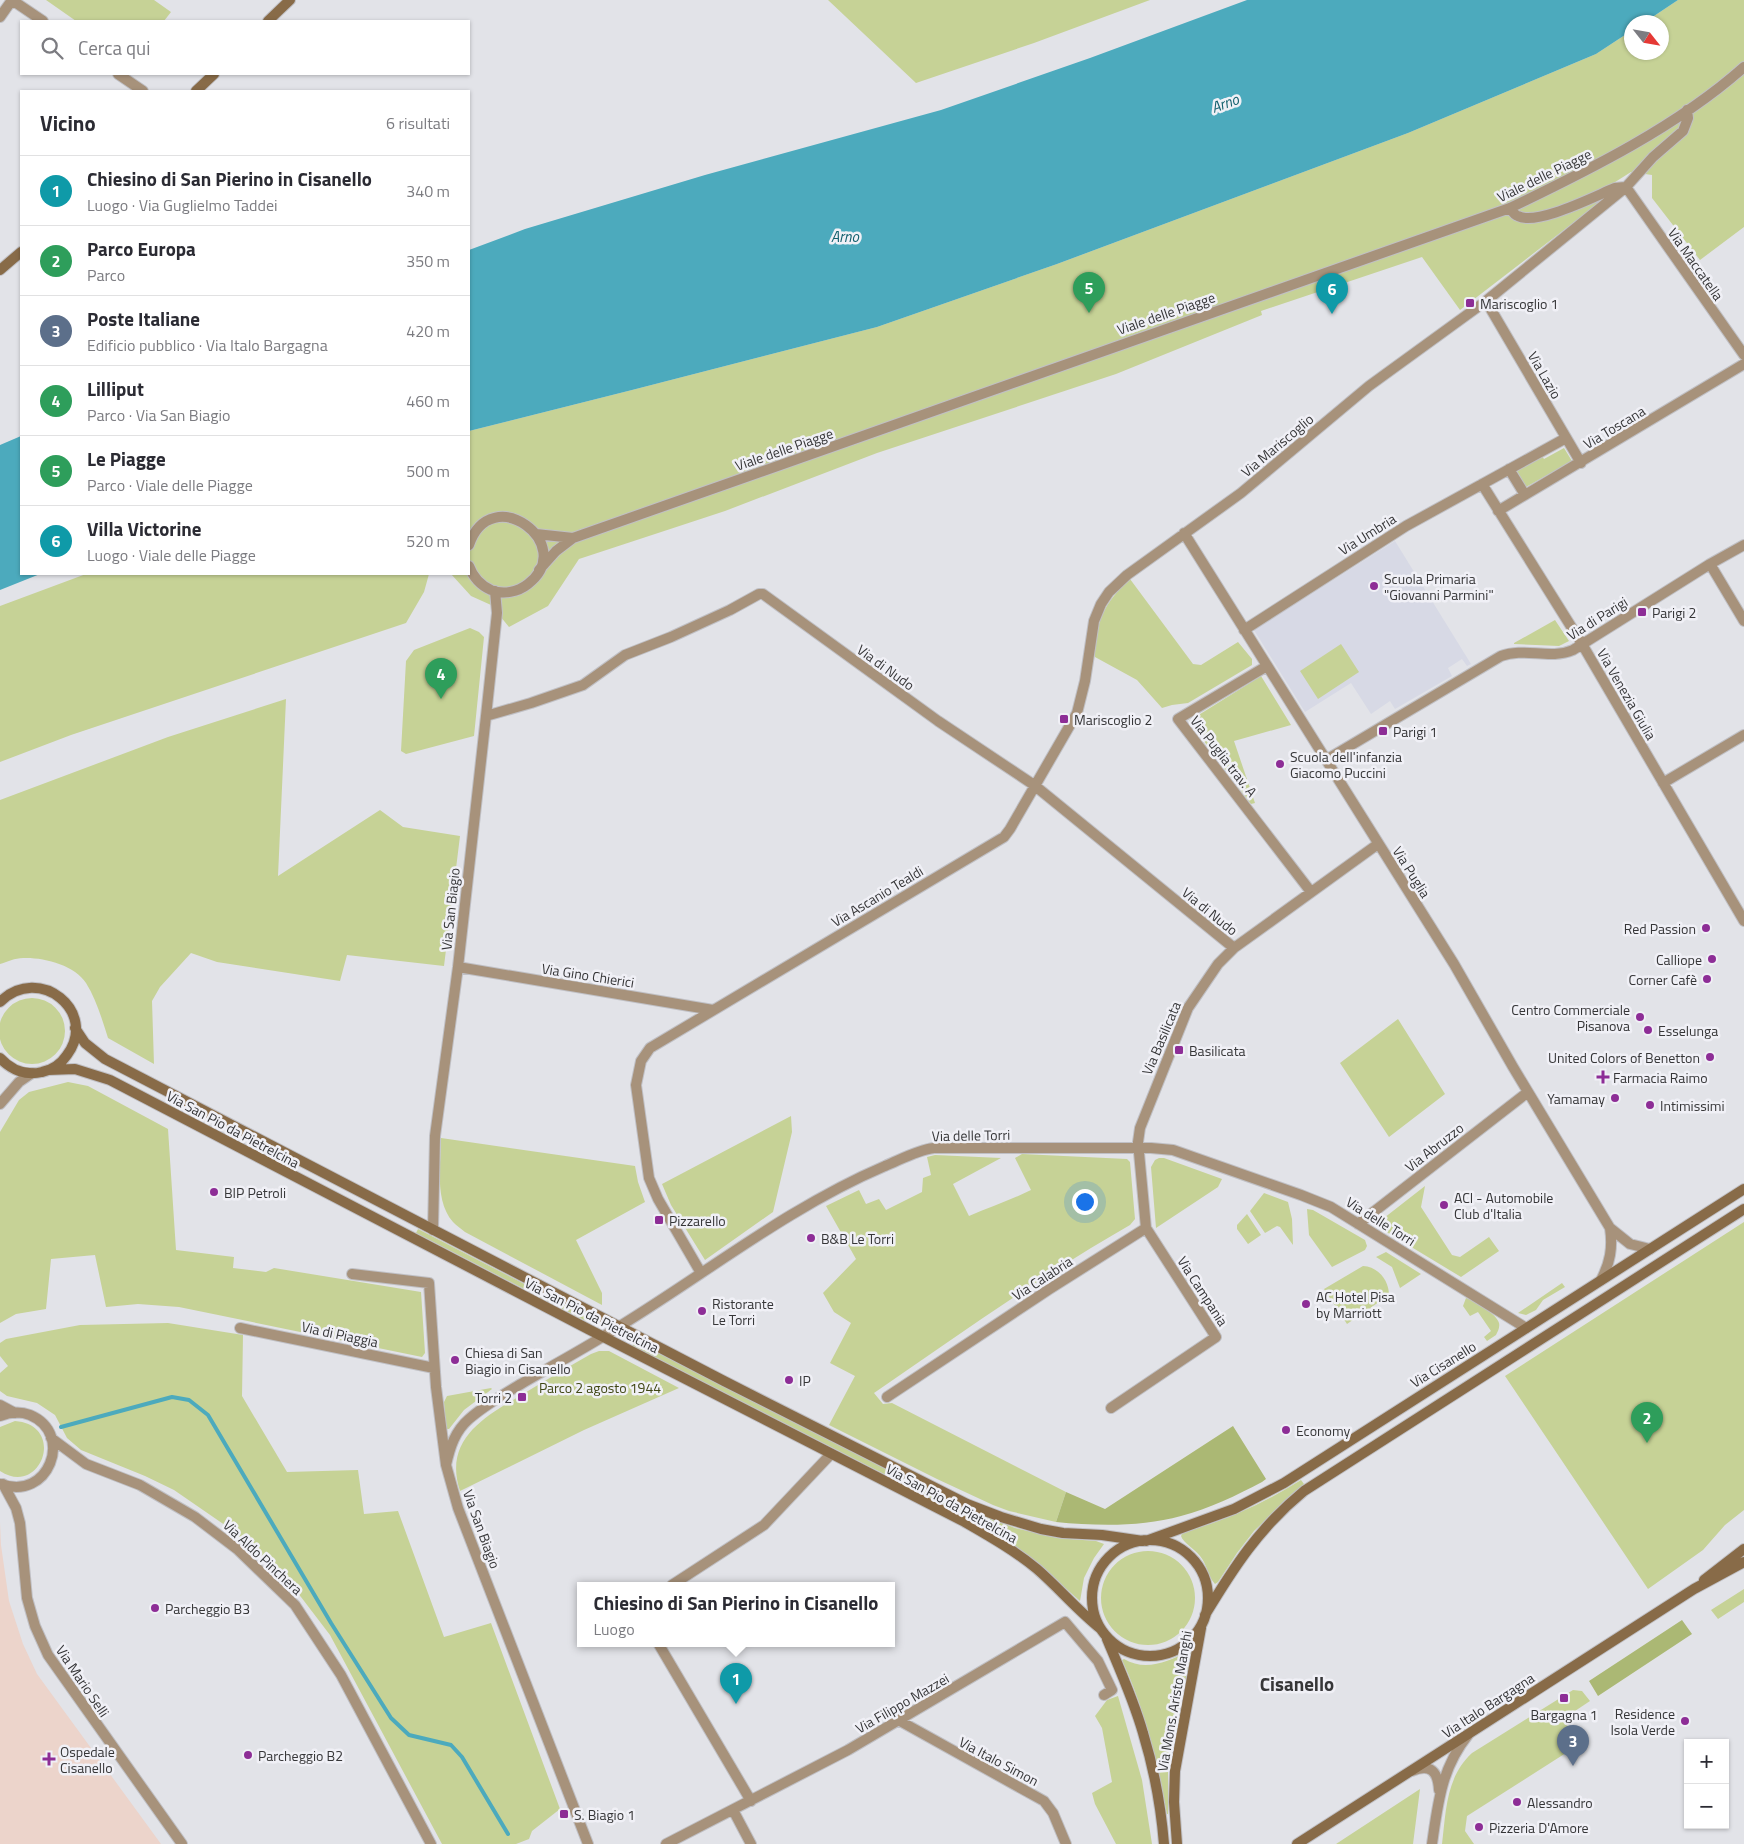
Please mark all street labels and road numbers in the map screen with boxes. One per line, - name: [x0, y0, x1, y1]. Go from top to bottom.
- street label: Viale delle Piagge: [1493, 143, 1595, 207]
- street label: Via Maccatella: [1663, 223, 1729, 305]
- street label: Viale delle Piagge: [1114, 286, 1218, 340]
- street label: Via Lazio: [1523, 347, 1567, 403]
- street label: Via Toscana: [1579, 400, 1649, 454]
- street label: Via Mariscoglio: [1236, 408, 1318, 482]
- street label: Viale delle Piagge: [732, 422, 836, 476]
- street label: Via Umbria: [1334, 508, 1400, 560]
- street label: Via di Parigi: [1562, 591, 1632, 645]
- street label: Via di Nudo: [853, 639, 919, 695]
- street label: Via Venezia Giulia: [1592, 644, 1662, 744]
- street label: Via Puglia trav. A: [1186, 711, 1263, 802]
- street label: Via Puglia: [1388, 842, 1436, 902]
- street label: Via Ascanio Tealdi: [827, 860, 927, 932]
- street label: Via San Biagio: [435, 867, 465, 951]
- street label: Via di Nudo: [1178, 882, 1242, 940]
- street label: Via Gino Chierici: [540, 957, 636, 993]
- street label: Via Basilicata: [1136, 998, 1186, 1078]
- street label: Via San Pio da Pietrelcina: [163, 1085, 303, 1173]
- street label: Via Abruzzo: [1400, 1117, 1468, 1177]
- street label: Via delle Torri: [932, 1124, 1010, 1146]
- street label: Via delle Torri: [1342, 1191, 1420, 1251]
- street label: Via Calabria: [1008, 1251, 1076, 1305]
- street label: Via Campania: [1173, 1252, 1233, 1330]
- street label: Via San Pio da Pietrelcina: [521, 1272, 663, 1358]
- street label: Via di Piaggia: [300, 1316, 380, 1352]
- street label: Via Cisanello: [1406, 1335, 1480, 1393]
- street label: Via San Pio da Pietrelcina: [882, 1458, 1022, 1548]
- street label: Via San Biagio: [458, 1486, 506, 1572]
- street label: Via Aldo Pinchera: [218, 1514, 308, 1600]
- street label: Via Mons. Aristo Manghi: [1151, 1629, 1197, 1773]
- street label: Via Mario Selli: [51, 1641, 115, 1721]
- street label: Via Italo Bargagna: [1438, 1667, 1538, 1743]
- street label: Via Filippo Mazzei: [851, 1668, 953, 1738]
- street label: Via Italo Simon: [955, 1731, 1043, 1791]

